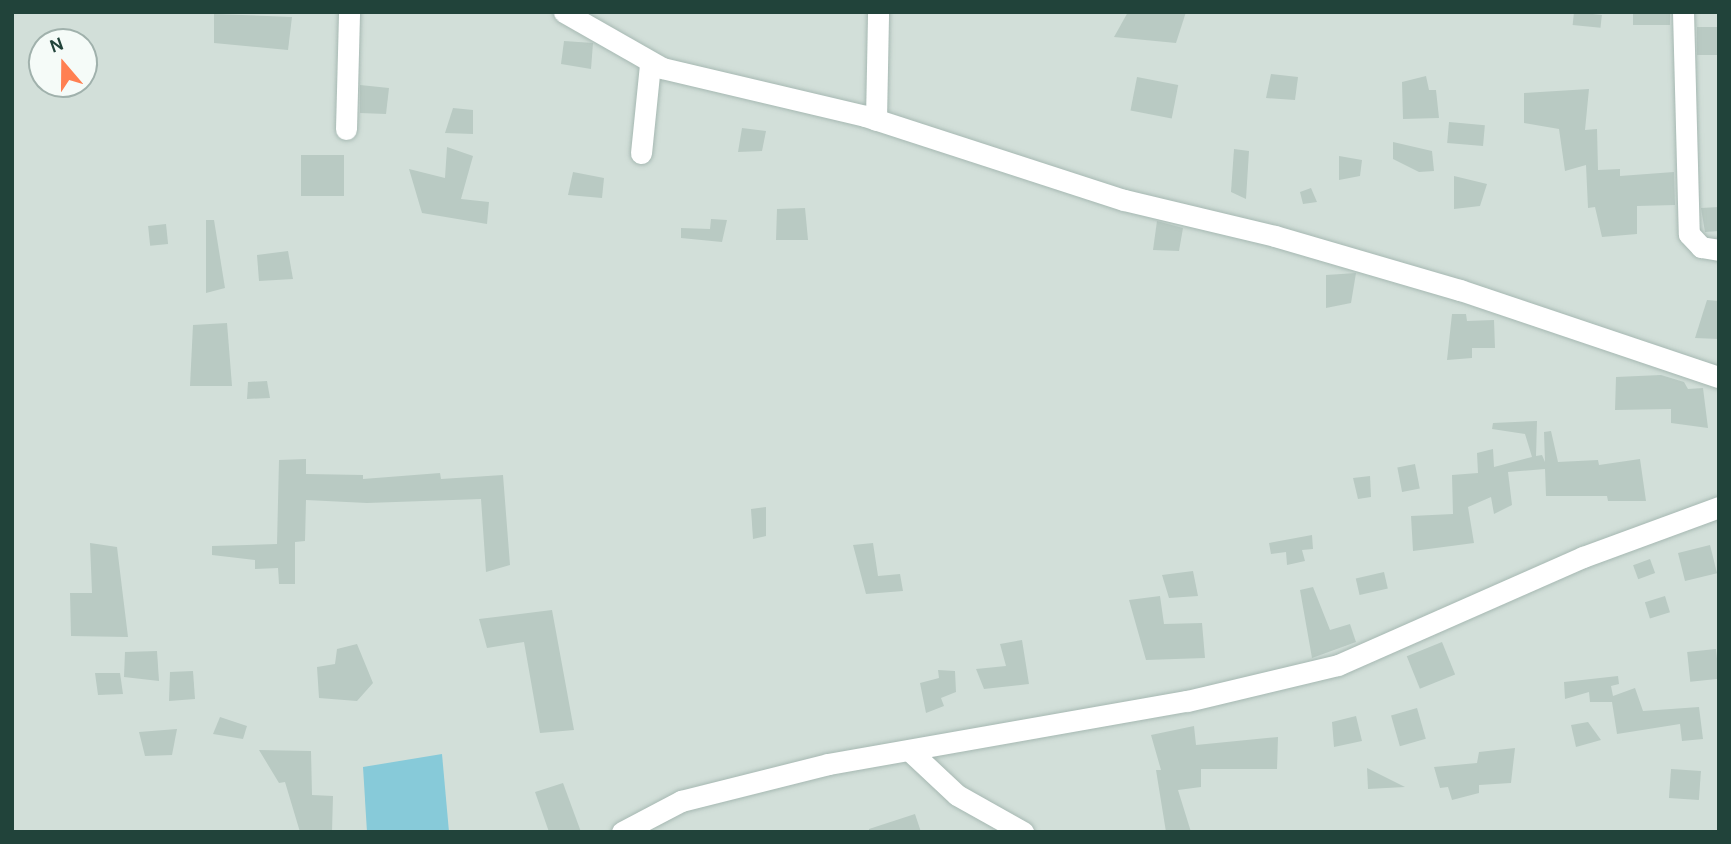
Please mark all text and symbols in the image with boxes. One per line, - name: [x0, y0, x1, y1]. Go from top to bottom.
- north arrow: [28, 28, 98, 98]
- text: N: [46, 32, 67, 58]

